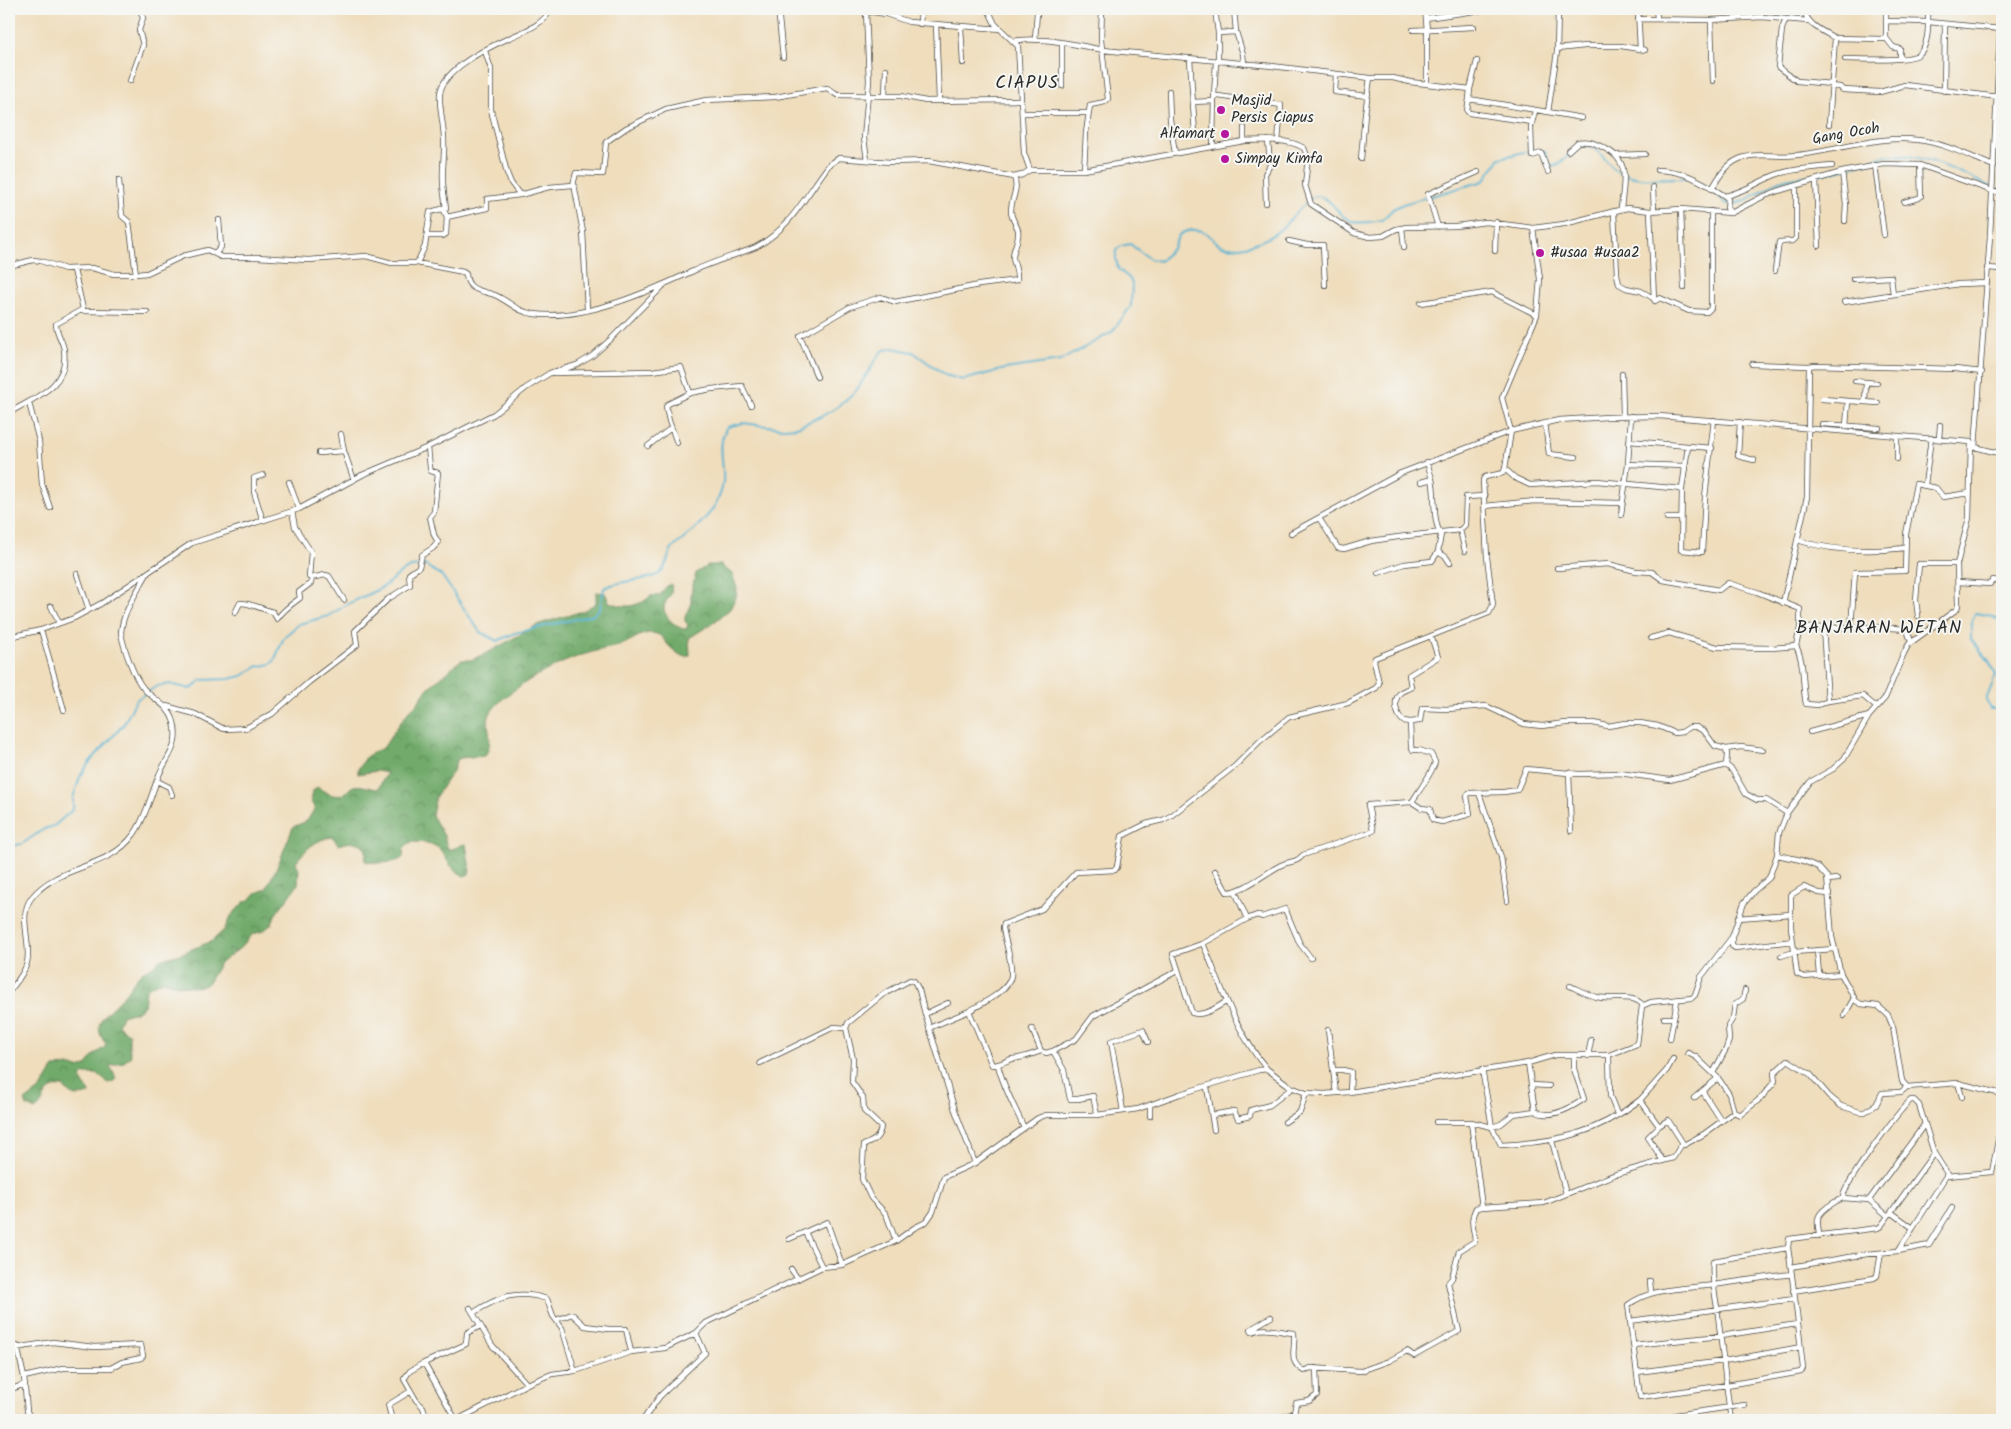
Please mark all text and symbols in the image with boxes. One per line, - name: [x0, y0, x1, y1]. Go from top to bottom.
- district label: CIAPUS: [995, 69, 1059, 98]
- place label: Masjid Persis Ciapus: [1231, 89, 1314, 130]
- marker: Masjid Persis Ciapus: [1215, 104, 1227, 116]
- street label: Gang Ocoh: [1810, 116, 1882, 152]
- place label: Alfamart: [1160, 122, 1215, 146]
- marker: Alfamart: [1219, 128, 1231, 140]
- place label: Simpay Kimfa: [1235, 147, 1323, 171]
- marker: Simpay Kimfa: [1219, 153, 1231, 165]
- place label: #usaa #usaa2: [1550, 241, 1640, 265]
- marker: #usaa #usaa2: [1534, 247, 1546, 259]
- district label: BANJARAN WETAN: [1796, 614, 1962, 643]

